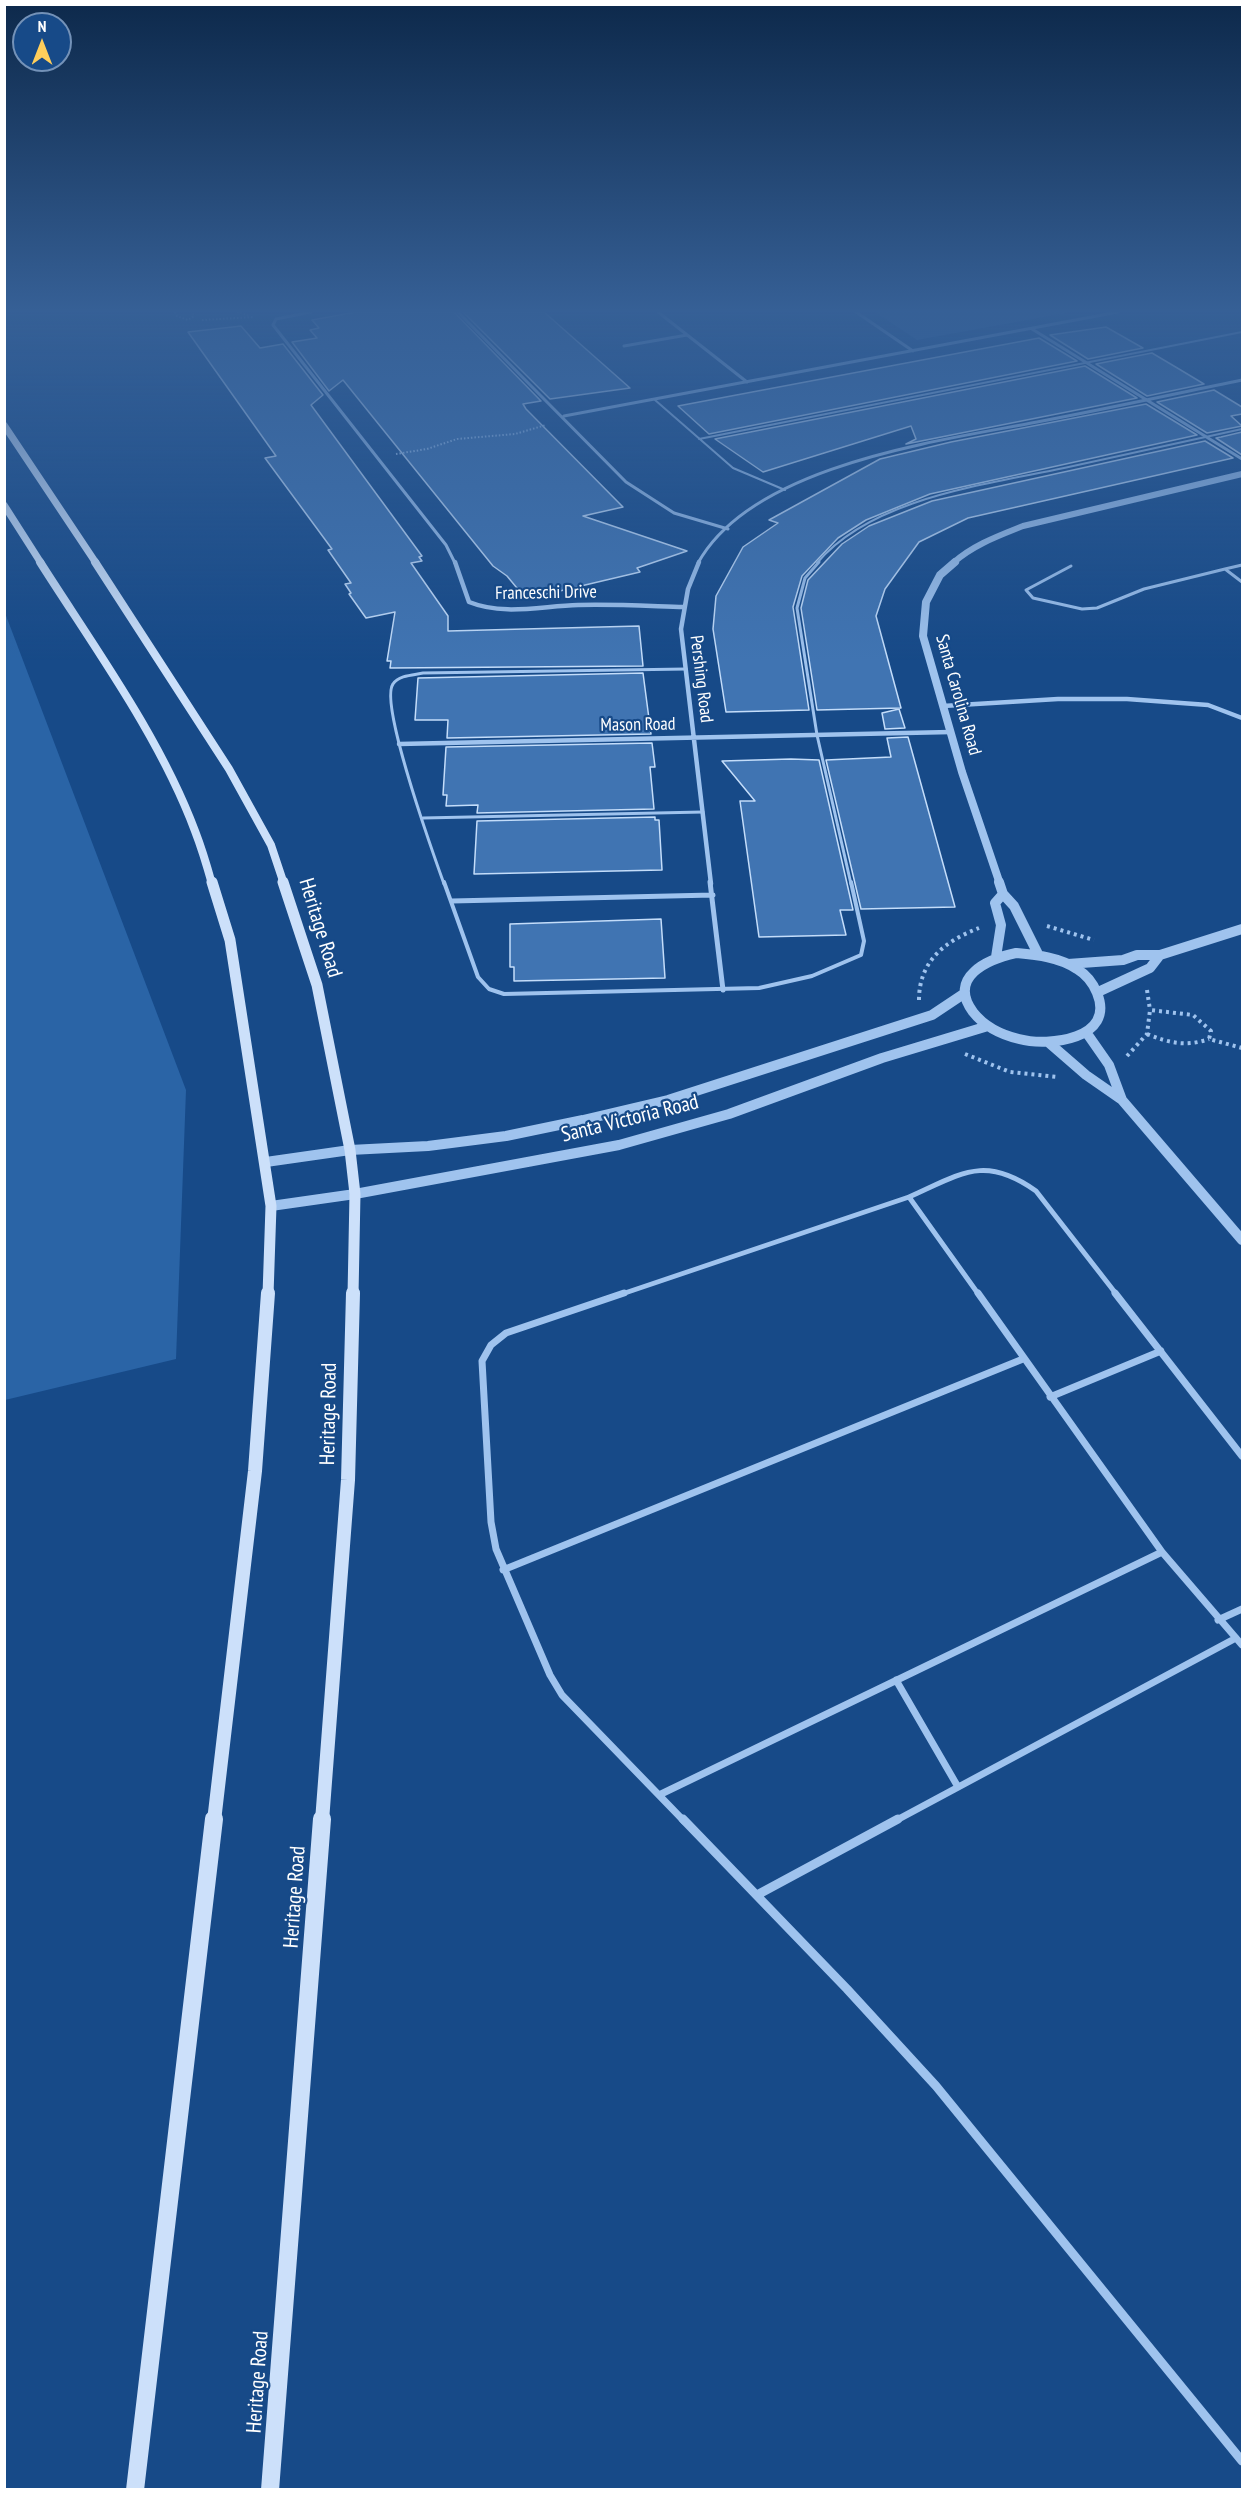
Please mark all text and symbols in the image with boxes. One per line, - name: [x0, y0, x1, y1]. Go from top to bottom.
- north arrow: [12, 12, 72, 72]
- text: N: [38, 16, 46, 36]
- street label: Franceschi Drive: [495, 581, 597, 605]
- street label: Santa Carolina Road: [930, 632, 986, 758]
- street label: Pershing Road: [685, 634, 717, 724]
- street label: Mason Road: [600, 714, 676, 736]
- street label: Heritage Road: [293, 875, 347, 981]
- street label: Santa Victoria Road: [559, 1090, 701, 1148]
- street label: Heritage Road: [316, 1363, 342, 1465]
- street label: Heritage Road: [279, 1845, 311, 1949]
- street label: Heritage Road: [242, 2330, 274, 2434]

